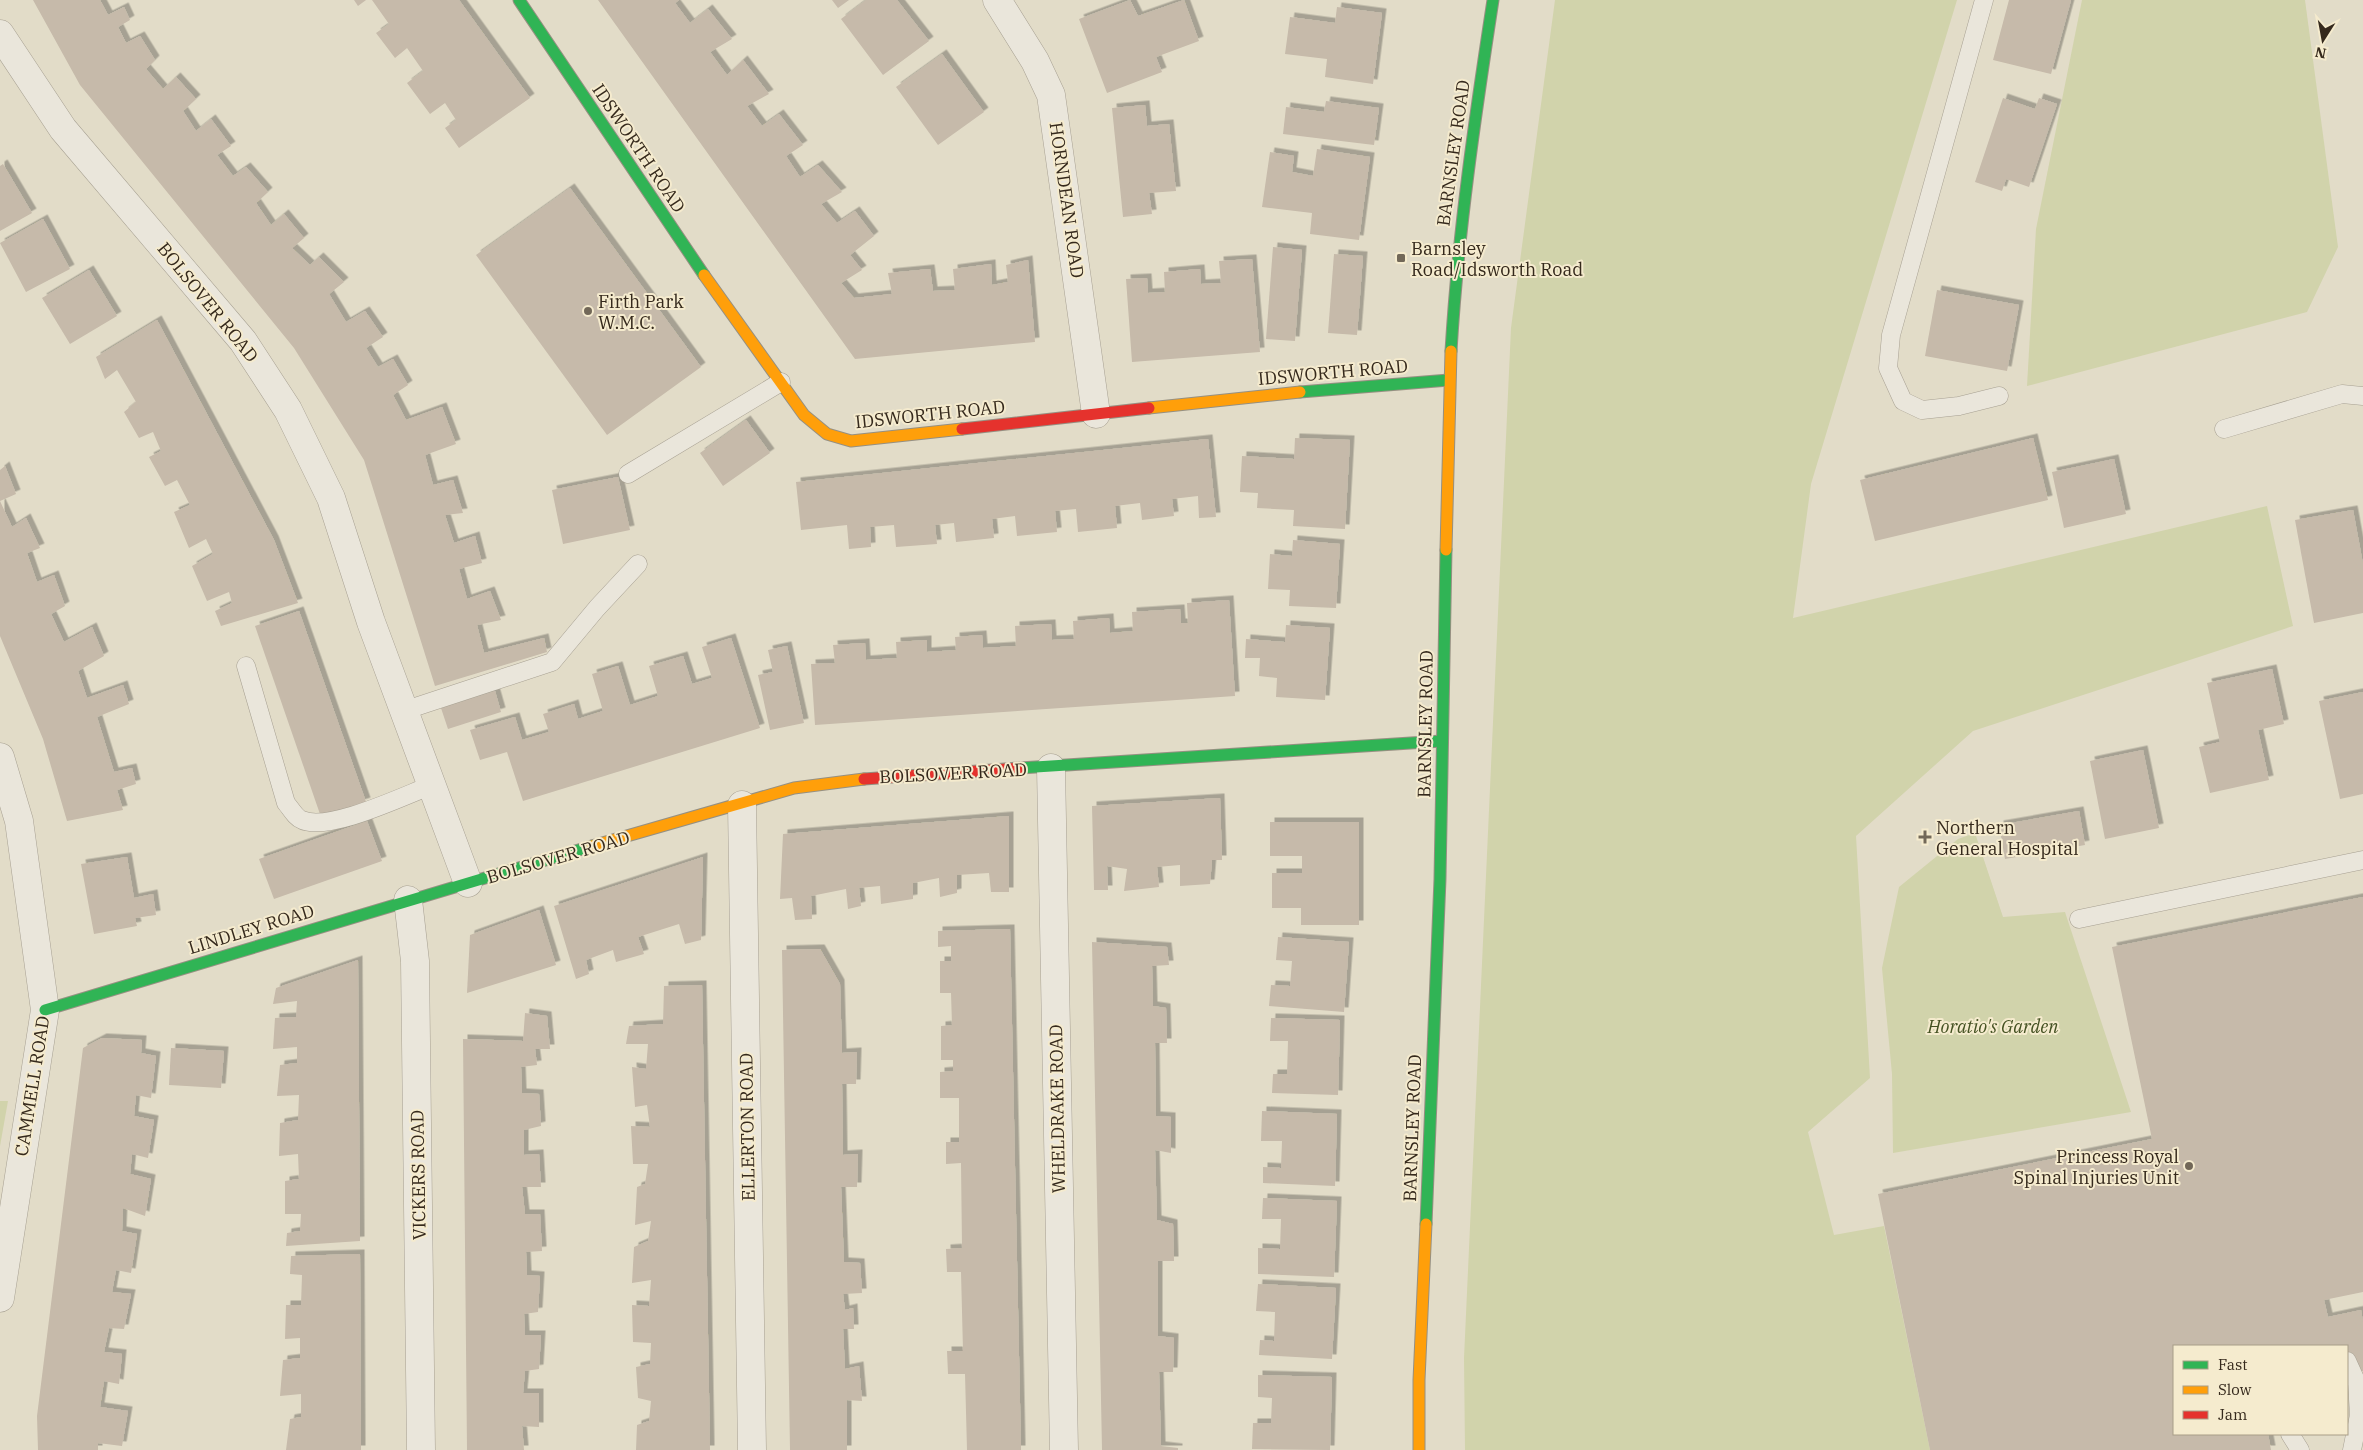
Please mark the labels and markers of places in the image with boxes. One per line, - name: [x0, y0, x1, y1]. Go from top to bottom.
- place label: Barnsley Road/Idsworth Road: [1411, 237, 1583, 281]
- marker: Barnsley Road/Idsworth Road: [1395, 252, 1407, 264]
- place label: Firth Park W.M.C.: [598, 290, 684, 334]
- marker: Firth Park W.M.C.: [582, 305, 594, 317]
- place label: Northern General Hospital: [1936, 816, 2079, 860]
- marker: Northern General Hospital: [1918, 830, 1932, 844]
- place label: Princess Royal Spinal Injuries Unit: [2014, 1145, 2179, 1189]
- marker: Princess Royal Spinal Injuries Unit: [2183, 1160, 2195, 1172]

